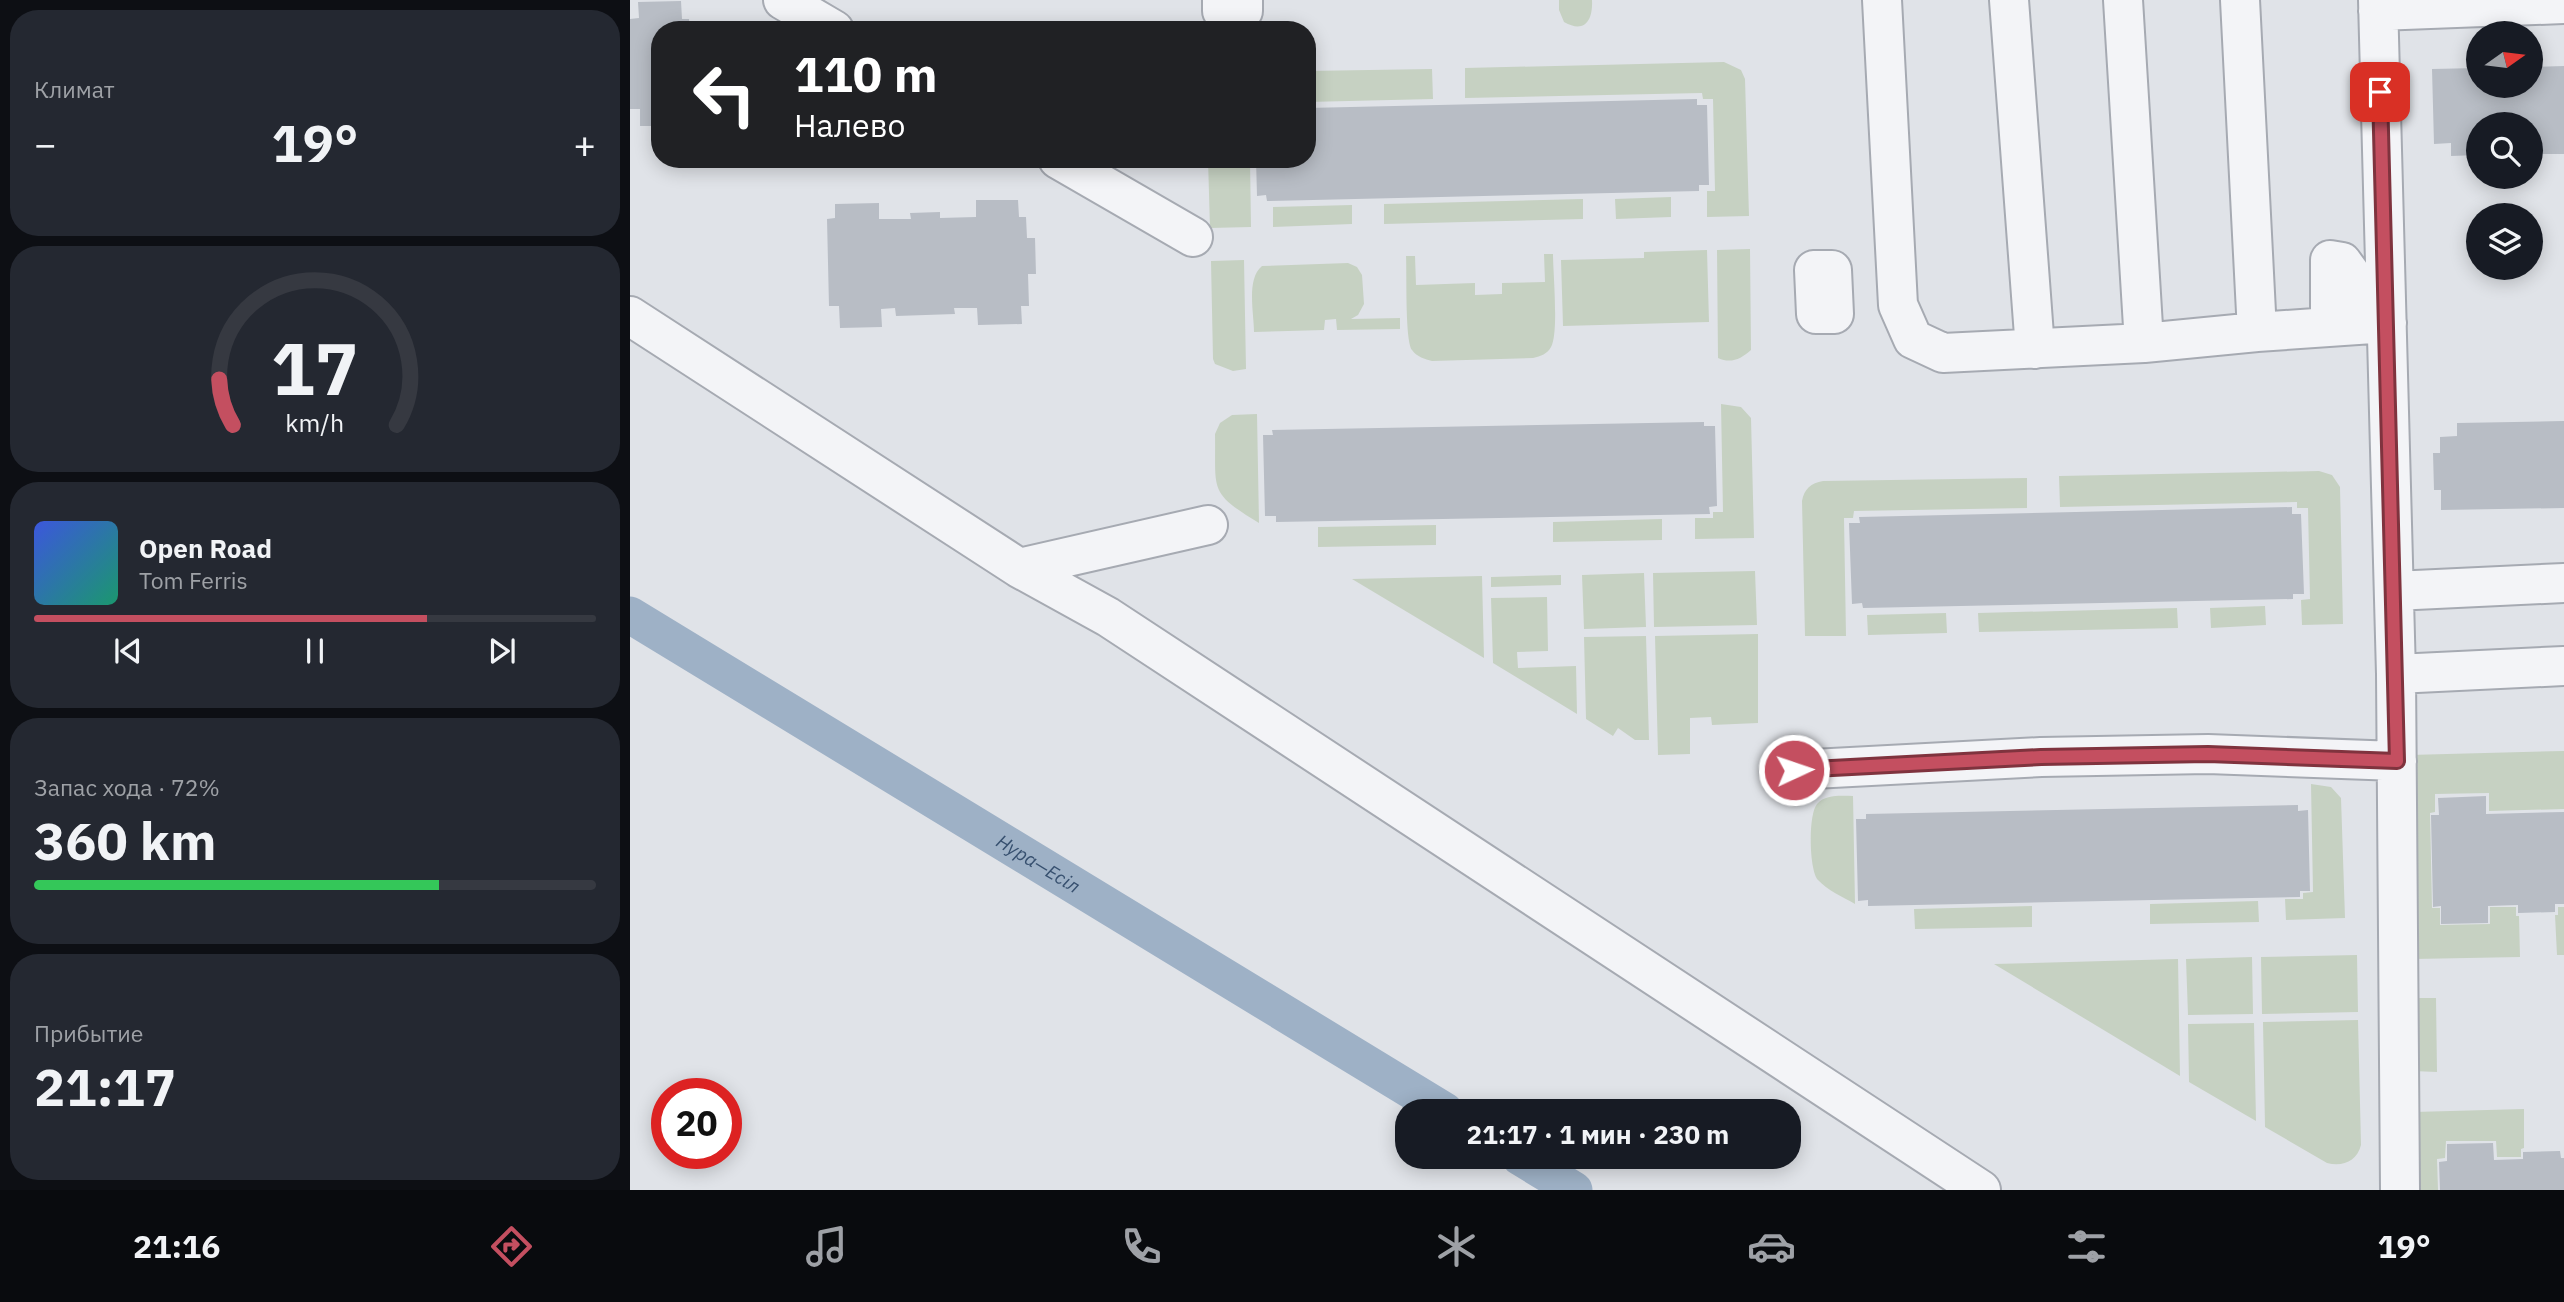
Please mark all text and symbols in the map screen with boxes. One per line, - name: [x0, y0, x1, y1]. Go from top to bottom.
- north arrow: [2466, 21, 2543, 98]
- map controls: [2466, 21, 2543, 280]
- text: 110 m: [794, 42, 938, 105]
- icon: left: [679, 49, 770, 140]
- pin: [2350, 62, 2410, 122]
- icon: arrive: [2361, 73, 2399, 111]
- text: Климат: [34, 74, 115, 104]
- text: Налево: [794, 104, 905, 146]
- text: 19°: [272, 109, 358, 176]
- button: search: [2466, 112, 2543, 189]
- text: −: [34, 119, 57, 168]
- text: +: [573, 119, 596, 168]
- button: layers: [2466, 203, 2543, 280]
- text: 17: [271, 320, 359, 415]
- text: km/h: [286, 406, 344, 439]
- text: Open Road: [139, 531, 272, 565]
- text: Tom Ferris: [139, 565, 248, 595]
- icon: previous: [109, 632, 147, 670]
- icon: pause: [296, 632, 334, 670]
- icon: next: [483, 632, 521, 670]
- position arrow: [1757, 733, 1831, 807]
- text: Запас хода · 72%: [34, 772, 220, 802]
- text: 360 km: [34, 807, 216, 874]
- water label: Нура—Есіл: [992, 829, 1085, 898]
- text: Прибытие: [34, 1018, 143, 1048]
- text: 21:17: [34, 1053, 176, 1120]
- speed limit sign: 20: [651, 1078, 742, 1169]
- text: 21:17 · 1 мин · 230 m: [1467, 1117, 1729, 1151]
- icon: directions: [487, 1222, 536, 1271]
- icon: music: [802, 1222, 851, 1271]
- icon: phone: [1117, 1222, 1166, 1271]
- icon: climate: [1432, 1222, 1481, 1271]
- icon: car: [1747, 1222, 1796, 1271]
- icon: filters: [2062, 1222, 2111, 1271]
- text: 21:16: [133, 1225, 220, 1267]
- text: 19°: [2377, 1225, 2431, 1267]

